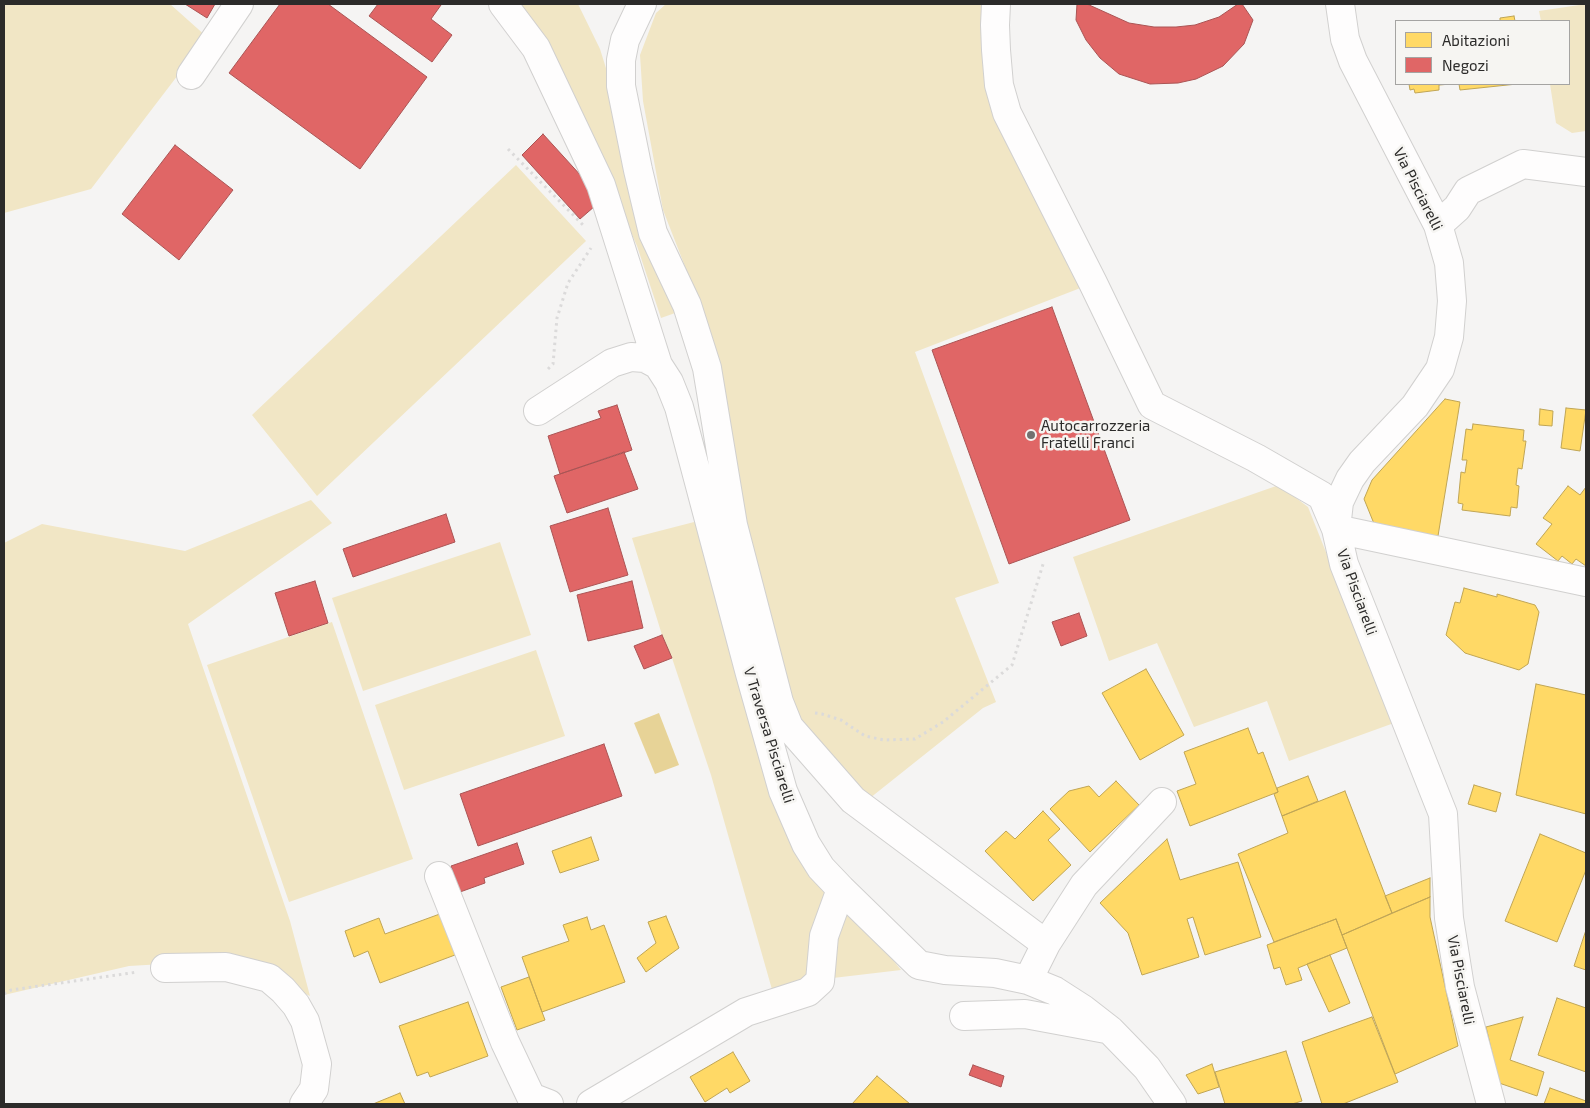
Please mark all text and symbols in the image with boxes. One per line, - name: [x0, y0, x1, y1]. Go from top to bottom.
- legend: [1395, 20, 1570, 85]
- text: Abitazioni: [1442, 31, 1510, 49]
- text: Negozi: [1442, 56, 1489, 74]
- street label: Via Pisciarelli: [1389, 145, 1447, 233]
- place label: Autocarrozzeria Fratelli Franci: [1041, 417, 1150, 452]
- marker: Autocarrozzeria Fratelli Franci: [1025, 429, 1037, 441]
- street label: Via Pisciarelli: [1333, 546, 1381, 638]
- street label: V Traversa Pisciarelli: [740, 665, 798, 805]
- street label: Via Pisciarelli: [1444, 934, 1478, 1026]

